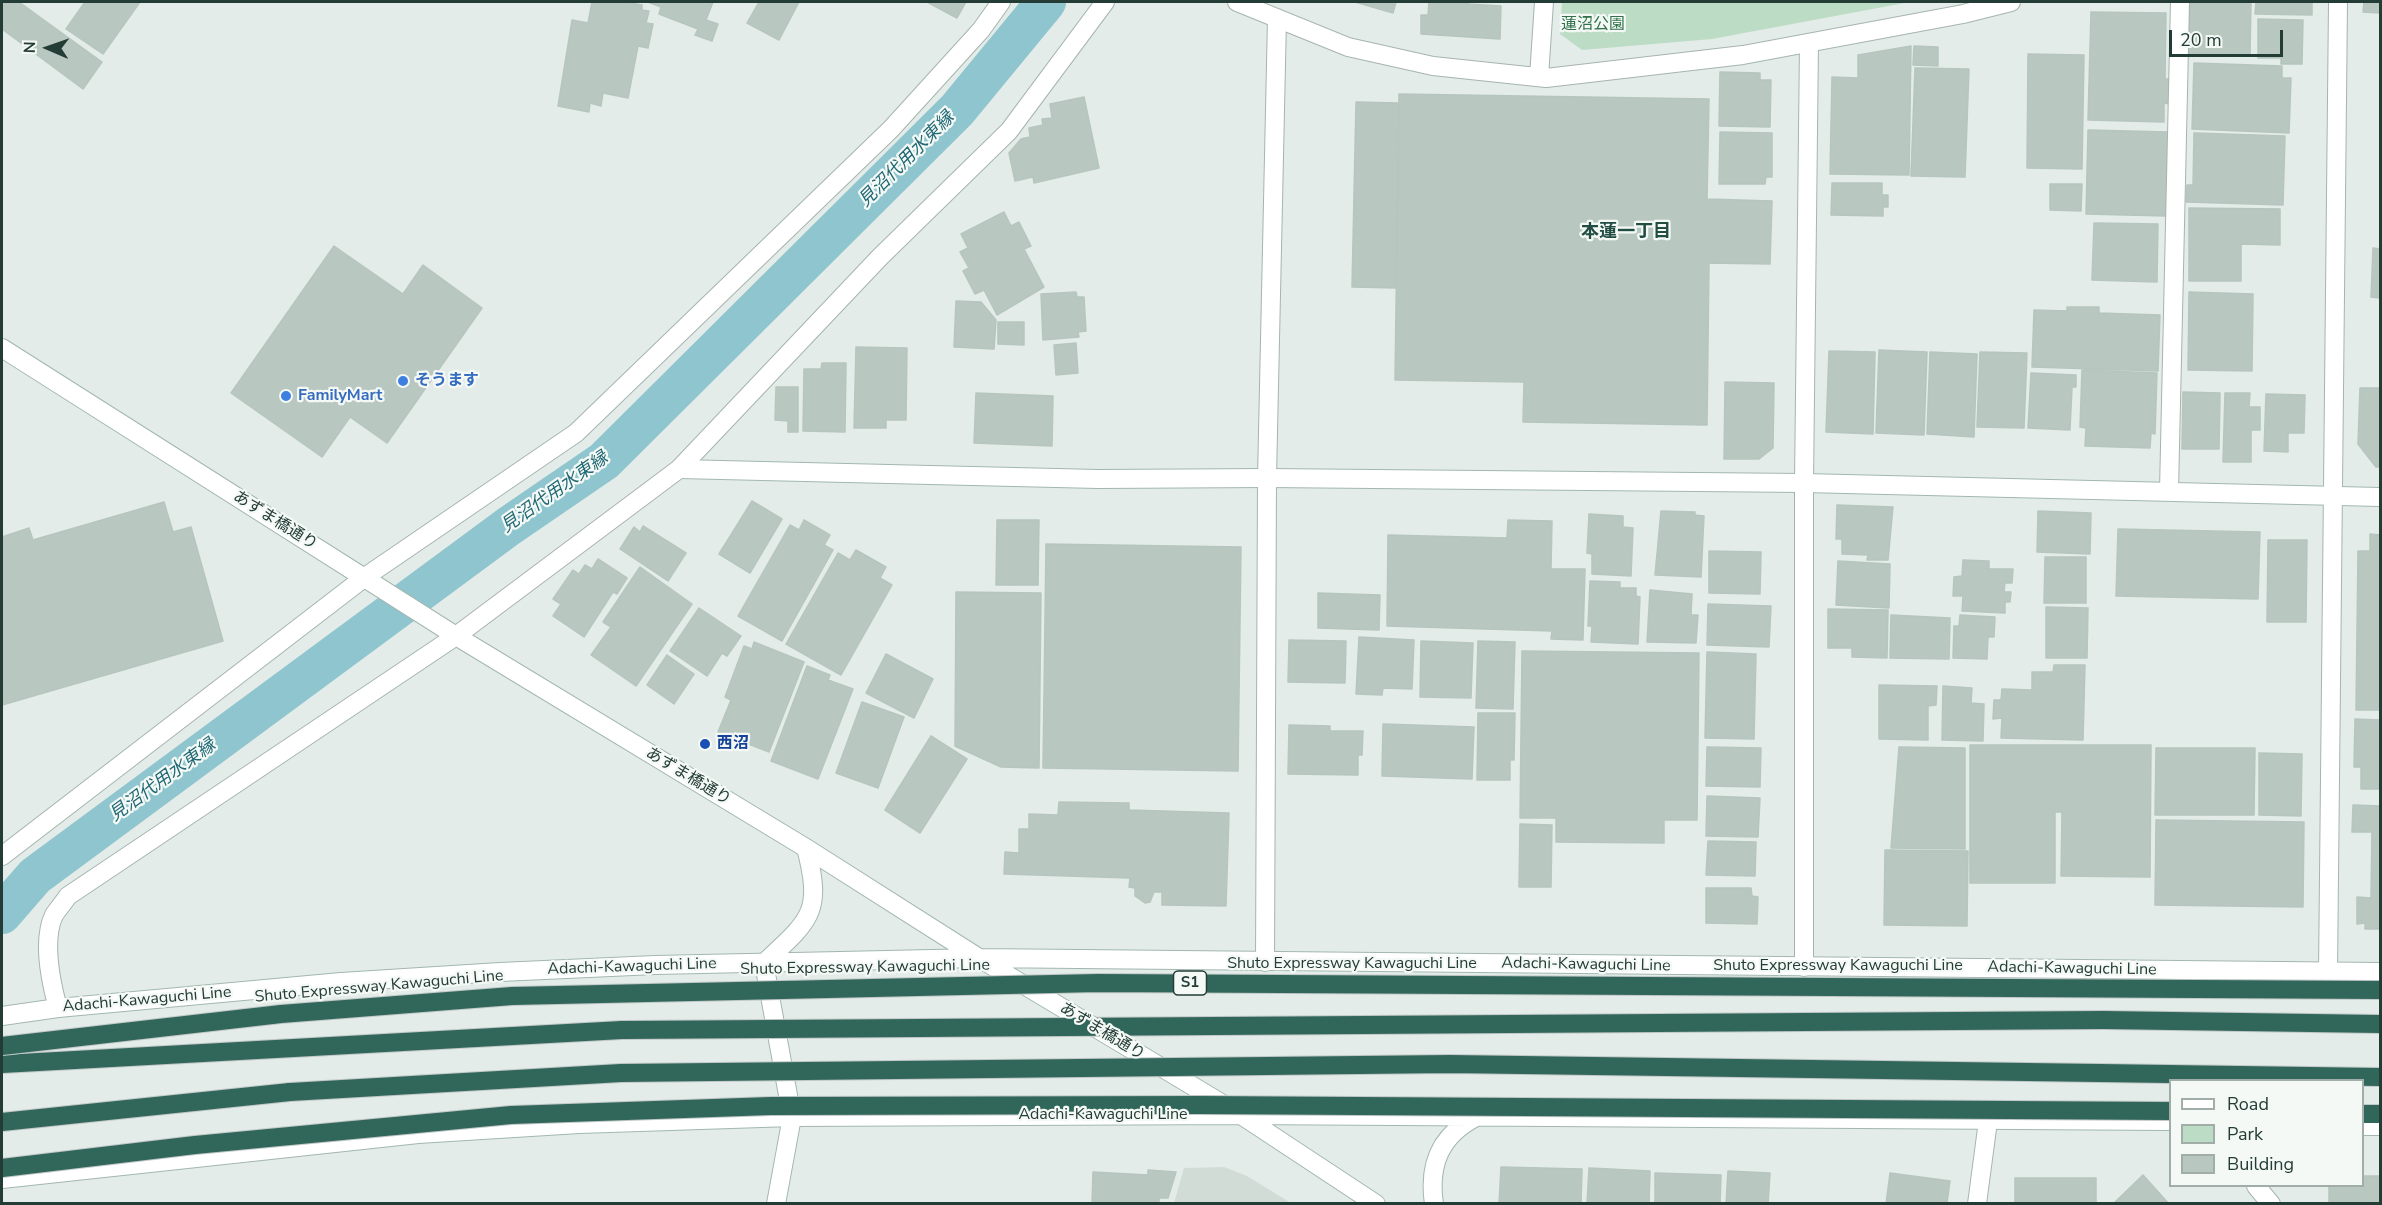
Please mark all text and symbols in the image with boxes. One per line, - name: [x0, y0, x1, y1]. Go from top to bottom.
- park label: 蓮沼公園: [1561, 15, 1625, 35]
- north arrow: [18, 18, 78, 78]
- scale bar: [2172, 18, 2286, 56]
- text: 20 m: [2180, 28, 2222, 52]
- text: N: [19, 41, 41, 54]
- water label: 見沼代用水東縁: [855, 108, 959, 212]
- district label: 本蓮一丁目: [1581, 222, 1671, 244]
- place label: そうます: [415, 371, 479, 391]
- marker: そうます: [396, 374, 410, 388]
- place label: FamilyMart: [298, 386, 382, 406]
- marker: FamilyMart: [279, 389, 293, 403]
- water label: 見沼代用水東縁: [497, 448, 613, 538]
- street label: あずま橋通り: [229, 487, 321, 555]
- place label: 西沼: [717, 734, 749, 754]
- water label: 見沼代用水東縁: [106, 735, 220, 827]
- marker: 西沼: [698, 737, 712, 751]
- street label: あずま橋通り: [642, 744, 734, 810]
- street label: Adachi-Kawaguchi Line: [547, 954, 717, 980]
- street label: Shuto Expressway Kawaguchi Line: [1227, 954, 1477, 974]
- street label: Adachi-Kawaguchi Line: [1501, 954, 1671, 976]
- street label: Shuto Expressway Kawaguchi Line: [740, 956, 990, 980]
- street label: Shuto Expressway Kawaguchi Line: [1713, 956, 1963, 976]
- street label: Adachi-Kawaguchi Line: [1987, 958, 2157, 980]
- street label: Shuto Expressway Kawaguchi Line: [254, 967, 504, 1007]
- road number: S1: [1174, 971, 1206, 995]
- street label: Adachi-Kawaguchi Line: [62, 983, 232, 1017]
- street label: あずま橋通り: [1056, 999, 1148, 1065]
- legend: [2169, 1079, 2364, 1187]
- text: Road: [2227, 1092, 2269, 1116]
- street label: Adachi-Kawaguchi Line: [1018, 1105, 1188, 1125]
- text: Park: [2227, 1122, 2263, 1146]
- text: Building: [2227, 1152, 2294, 1176]

